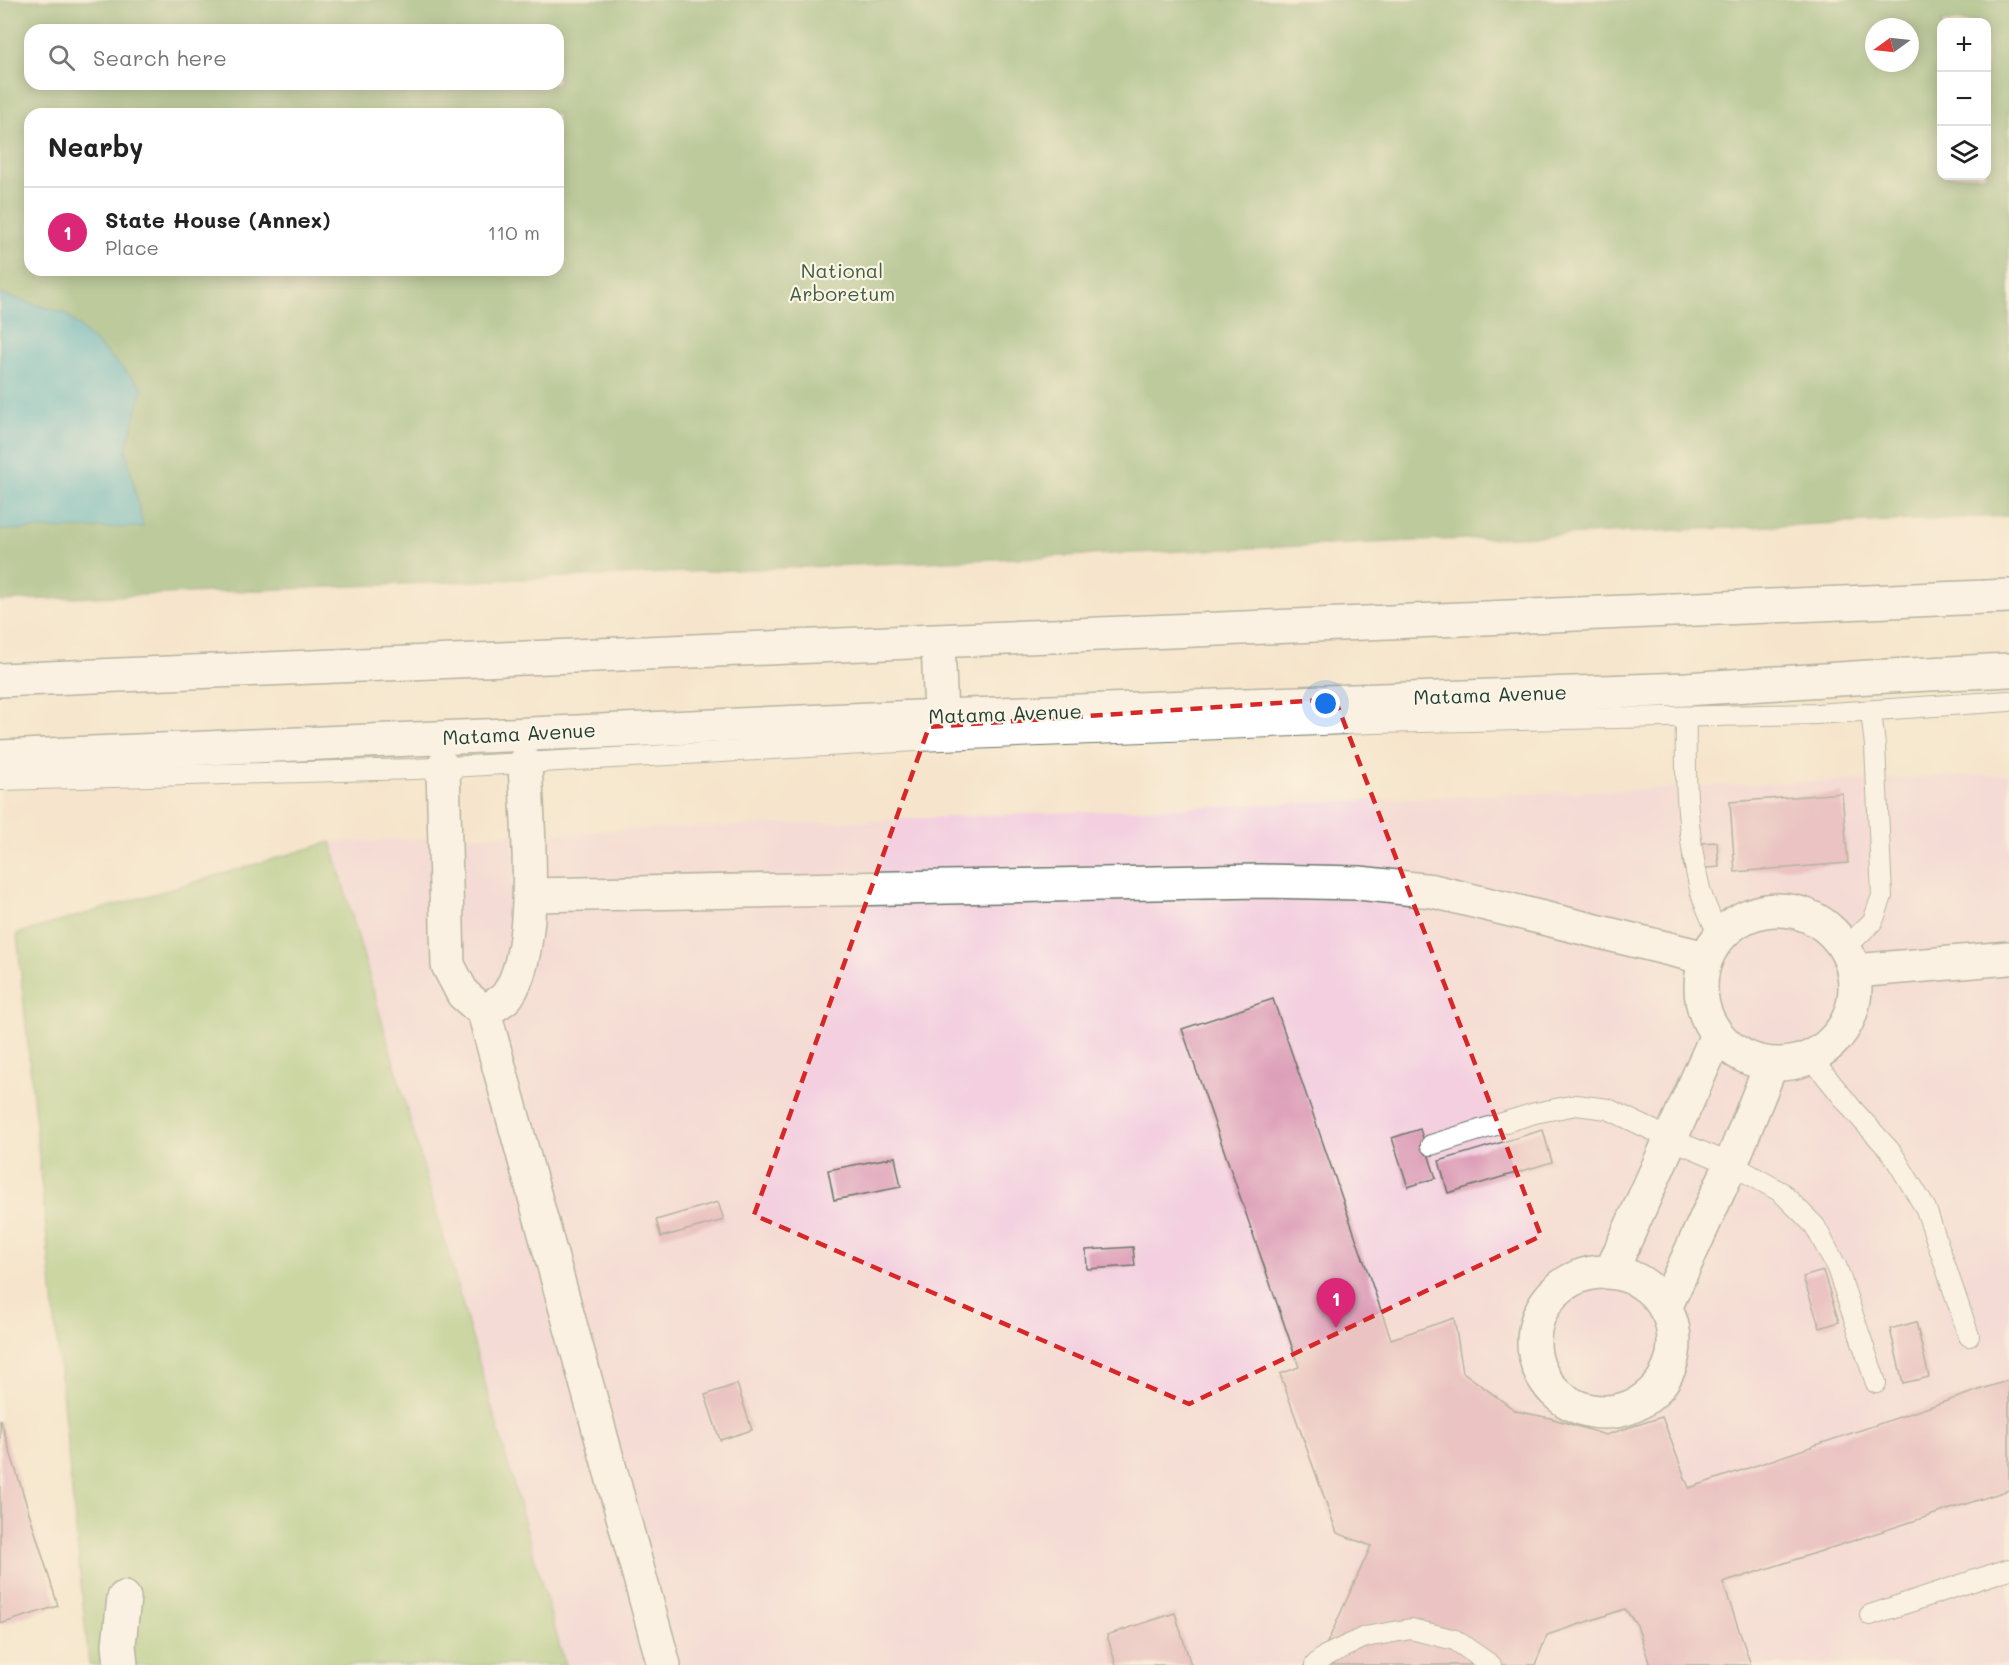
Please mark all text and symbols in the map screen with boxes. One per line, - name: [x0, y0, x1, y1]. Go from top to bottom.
- north arrow: [1865, 18, 1919, 72]
- map controls: [1937, 18, 1991, 180]
- button: +: [1937, 18, 1991, 72]
- search box: [24, 24, 564, 90]
- icon: search: [45, 41, 78, 74]
- text: Search here: [93, 43, 227, 72]
- button: −: [1937, 72, 1991, 126]
- button: layers: [1937, 126, 1991, 180]
- text: Nearby: [48, 130, 143, 164]
- text: State House (Annex): [105, 205, 331, 234]
- text: 1: [63, 219, 72, 245]
- text: 110 m: [487, 219, 540, 245]
- text: Place: [105, 234, 159, 260]
- park label: National Arboretum: [789, 257, 895, 306]
- street label: Matama Avenue: [1413, 678, 1567, 710]
- your location: [1311, 689, 1340, 718]
- street label: Matama Avenue: [928, 697, 1082, 729]
- street label: Matama Avenue: [442, 716, 596, 750]
- pin: 1: [1316, 1278, 1356, 1328]

